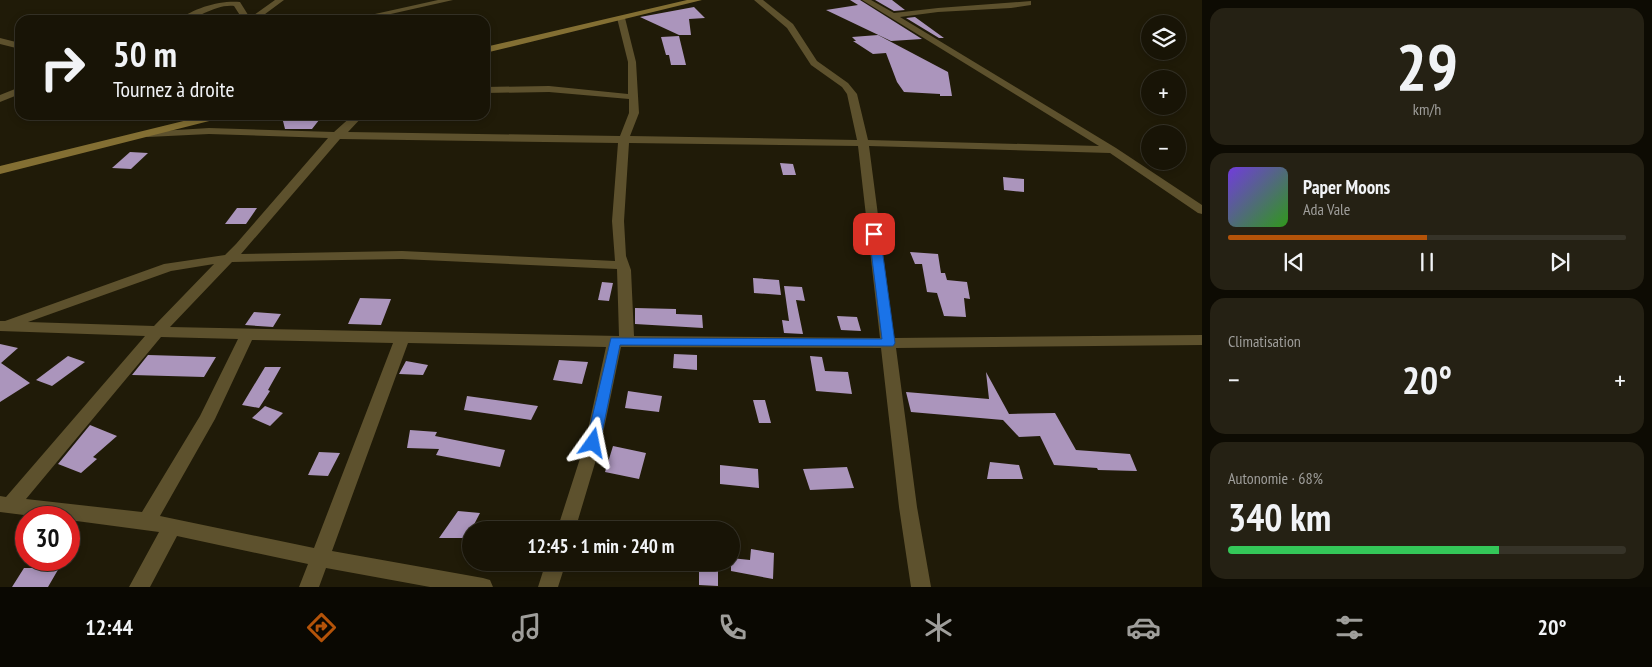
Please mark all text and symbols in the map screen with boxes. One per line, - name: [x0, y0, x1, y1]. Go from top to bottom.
- map controls: [1141, 15, 1186, 170]
- button: layers: [1141, 15, 1186, 60]
- text: 29: [1396, 24, 1458, 108]
- text: 50 m: [113, 31, 177, 77]
- icon: right: [30, 35, 95, 100]
- button: +: [1141, 70, 1186, 115]
- text: Tournez à droite: [113, 75, 235, 103]
- text: km/h: [1413, 99, 1441, 119]
- button: −: [1141, 125, 1186, 170]
- text: Paper Moons: [1303, 175, 1390, 199]
- text: Ada Vale: [1303, 199, 1350, 219]
- pin: [853, 213, 895, 255]
- icon: arrive: [860, 220, 888, 248]
- icon: previous: [1280, 248, 1308, 276]
- icon: pause: [1413, 248, 1441, 276]
- icon: next: [1546, 248, 1574, 276]
- text: Climatisation: [1228, 331, 1301, 351]
- text: 20°: [1402, 355, 1452, 404]
- text: −: [1228, 361, 1240, 398]
- text: +: [1614, 361, 1626, 398]
- position arrow: [566, 416, 618, 468]
- text: Autonomie · 68%: [1228, 468, 1323, 488]
- text: 340 km: [1228, 492, 1331, 541]
- speed limit sign: 30: [15, 506, 80, 571]
- text: 12:45 · 1 min · 240 m: [528, 534, 674, 558]
- icon: directions: [304, 610, 339, 645]
- icon: music: [509, 610, 544, 645]
- icon: phone: [715, 610, 750, 645]
- icon: climate: [921, 610, 956, 645]
- icon: car: [1126, 610, 1161, 645]
- icon: filters: [1332, 610, 1367, 645]
- text: 12:44: [85, 613, 133, 641]
- text: 20°: [1538, 613, 1567, 641]

